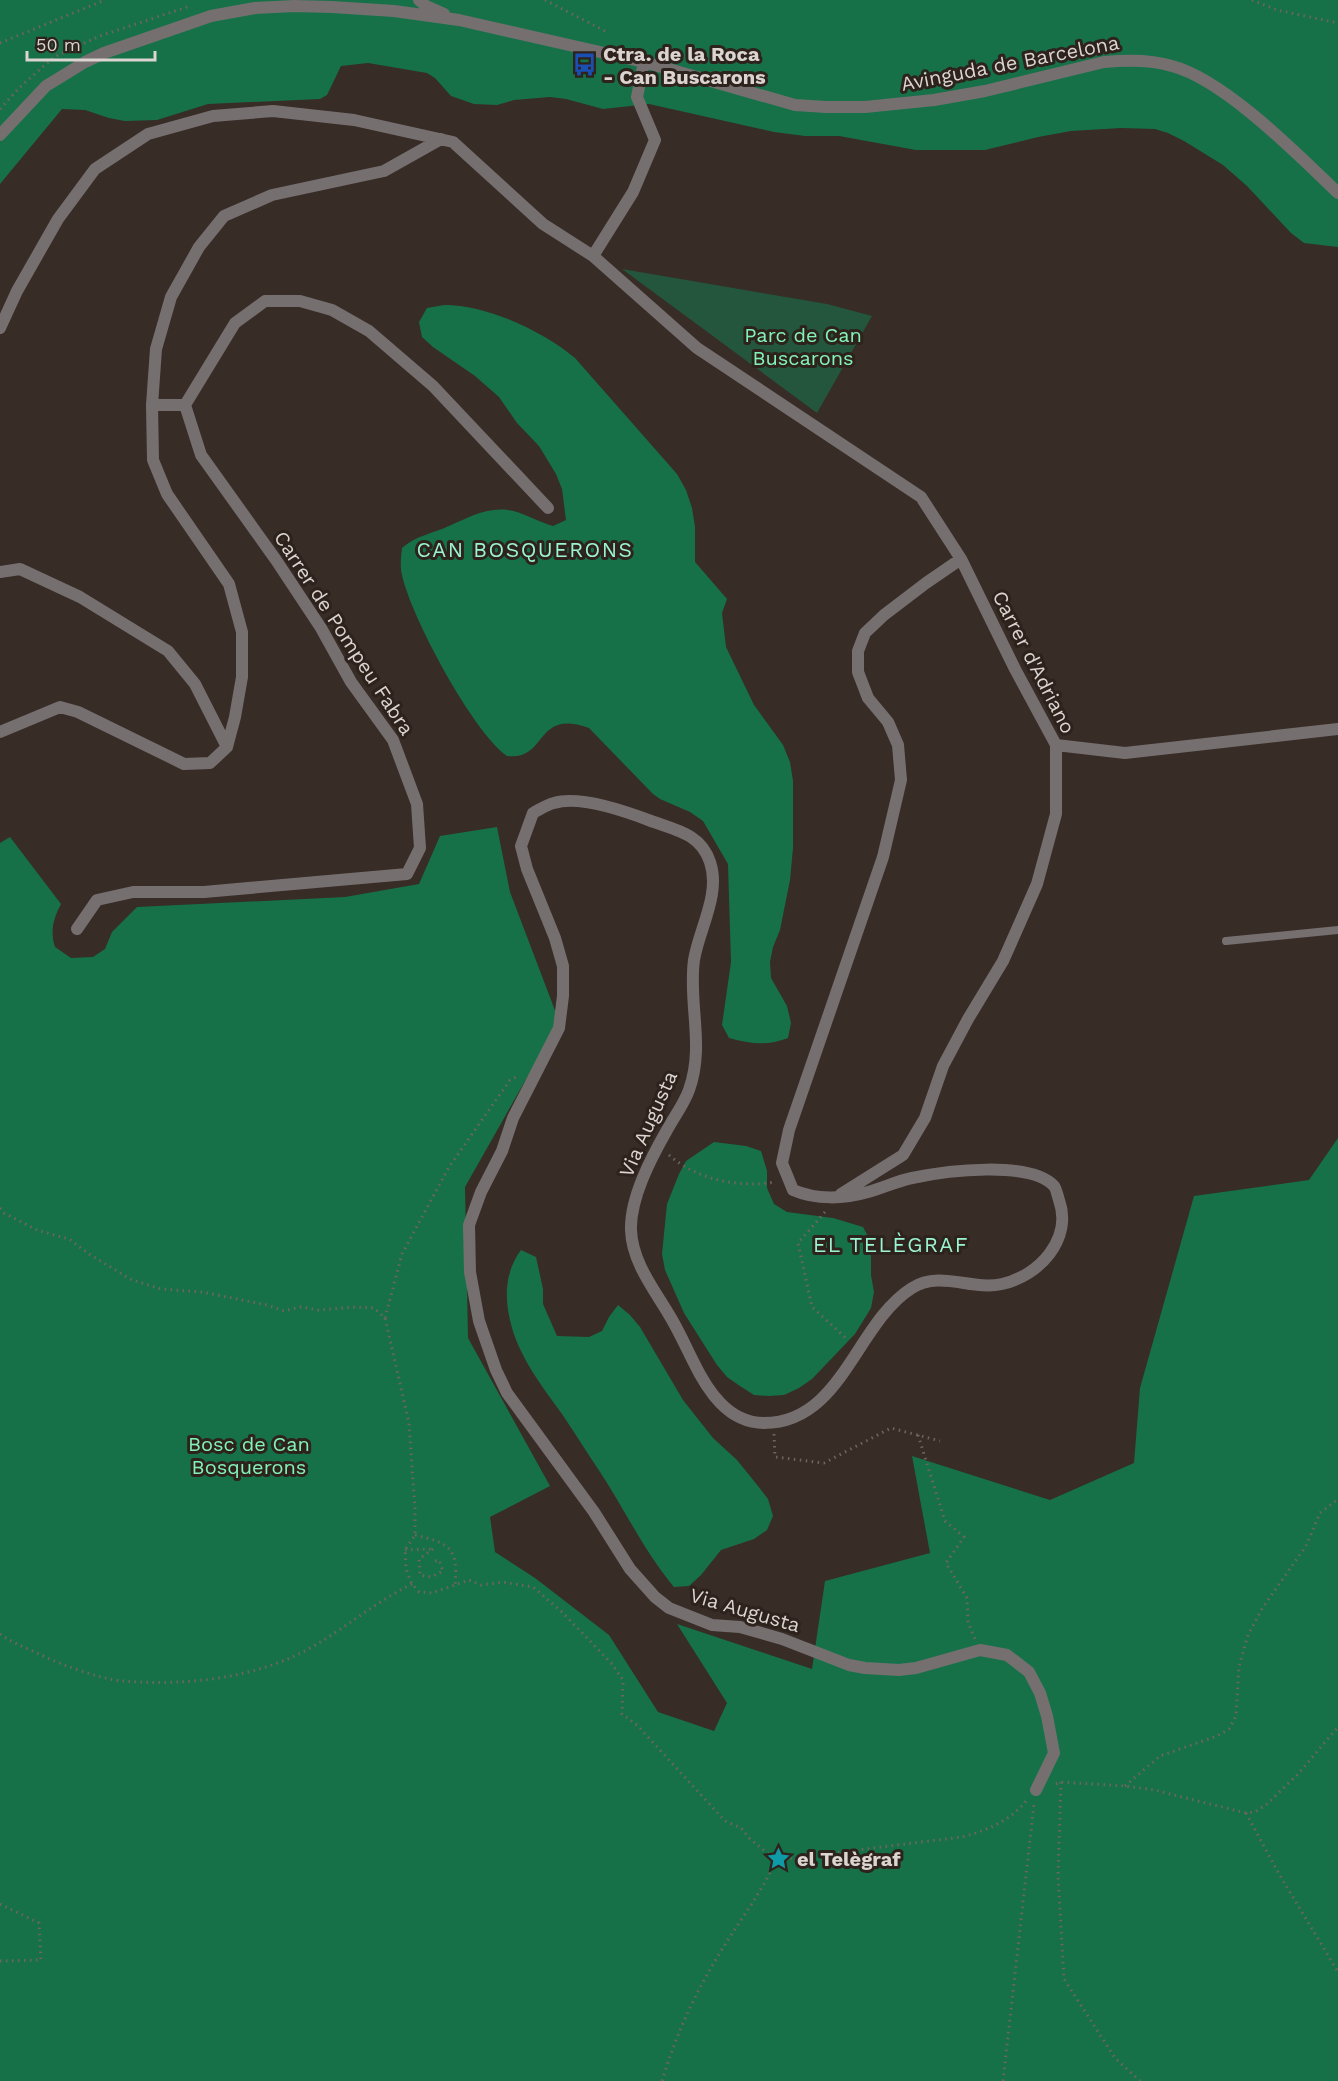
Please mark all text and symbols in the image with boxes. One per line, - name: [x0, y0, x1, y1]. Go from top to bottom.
- scale bar: [27, 24, 154, 62]
- street label: Avinguda de Barcelona: [899, 30, 1121, 96]
- text: 50 m: [36, 34, 81, 55]
- place label: Ctra. de la Roca - Can Buscarons: [603, 42, 766, 89]
- bus stop icon: Ctra. de la Roca - Can Buscarons: [572, 52, 598, 78]
- park label: Parc de Can Buscarons: [744, 323, 862, 370]
- street label: Carrer de Pompeu Fabra: [269, 526, 419, 740]
- district label: CAN BOSQUERONS: [416, 537, 634, 562]
- street label: Carrer d'Adriano: [988, 587, 1080, 737]
- street label: Via Augusta: [614, 1067, 682, 1181]
- district label: EL TELÈGRAF: [813, 1232, 969, 1257]
- park label: Bosc de Can Bosquerons: [188, 1432, 310, 1479]
- street label: Via Augusta: [687, 1583, 803, 1637]
- place icon: el Telègraf: [766, 1846, 792, 1872]
- place label: el Telègraf: [797, 1847, 901, 1871]

